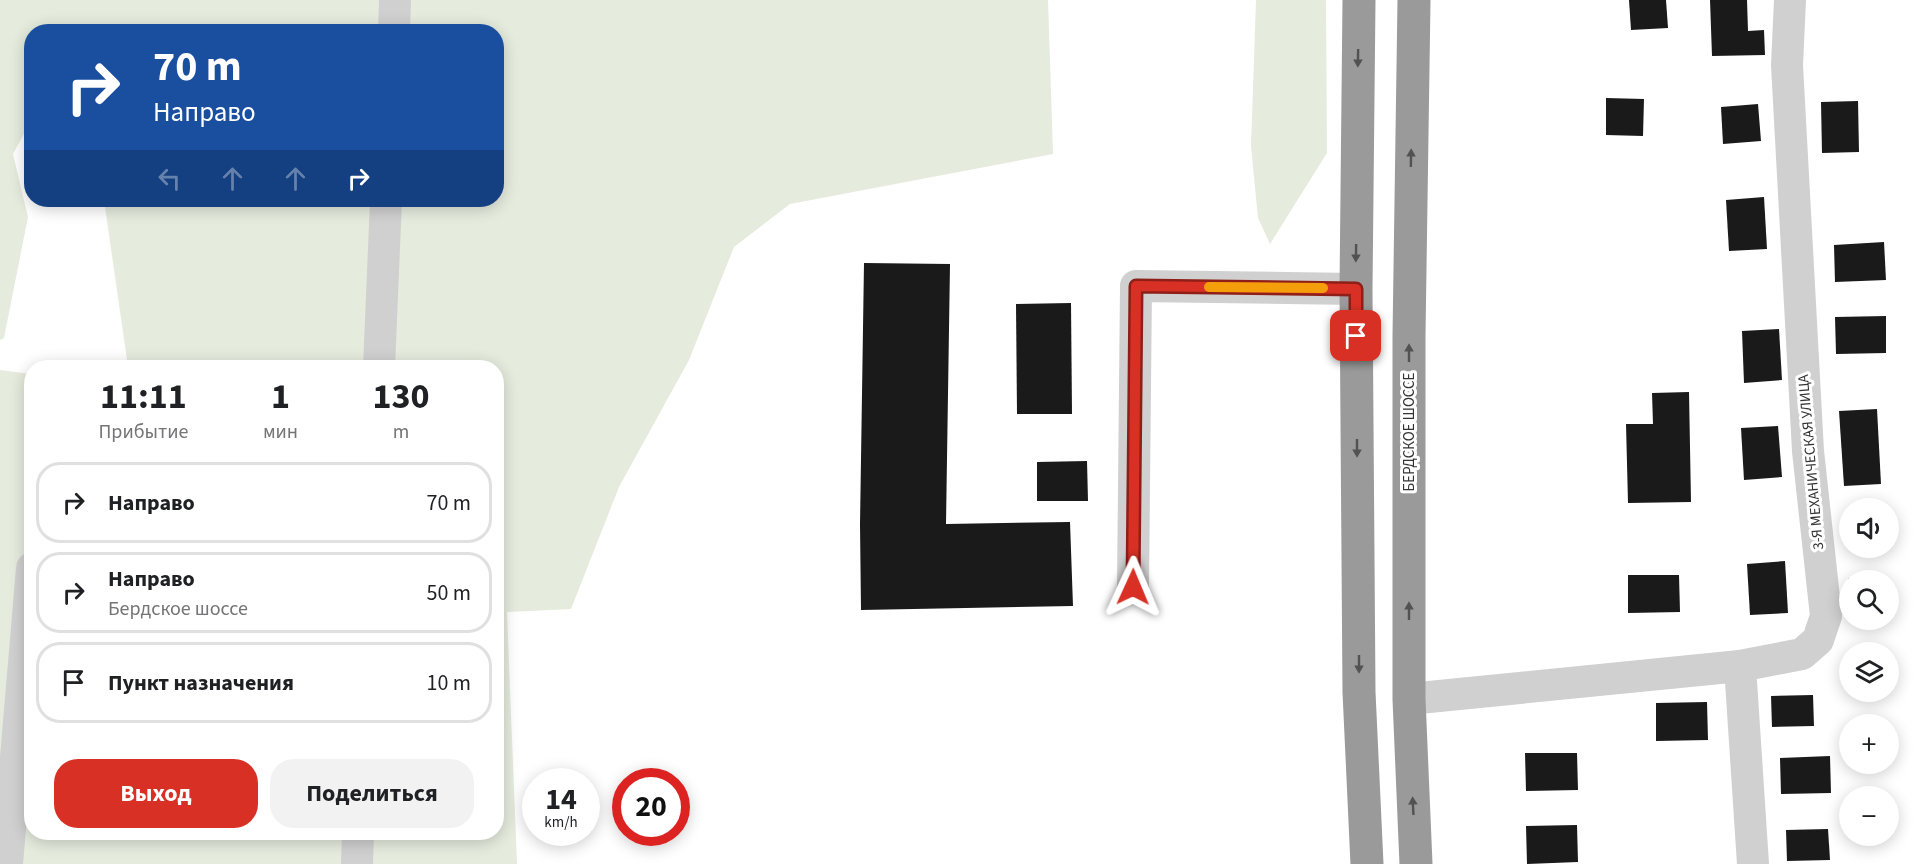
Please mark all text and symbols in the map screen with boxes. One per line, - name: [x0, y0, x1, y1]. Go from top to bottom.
- text: 70 m: [153, 37, 242, 97]
- icon: right: [54, 48, 132, 126]
- one-way arrow: [1354, 49, 1363, 68]
- text: Направо: [153, 93, 256, 132]
- one-way arrow: [1406, 148, 1416, 167]
- icon: left: [153, 162, 186, 195]
- icon: ahead: [216, 162, 249, 195]
- icon: ahead: [279, 162, 312, 195]
- icon: right: [342, 162, 375, 195]
- one-way arrow: [1352, 244, 1361, 263]
- pin: [1330, 310, 1381, 361]
- icon: arrive: [1339, 319, 1372, 352]
- one-way arrow: [1404, 343, 1414, 362]
- text: 11:11: [100, 371, 187, 422]
- text: 1: [271, 371, 290, 422]
- text: 130: [373, 371, 430, 422]
- street label: БЕРДСКОЕ ШОССЕ: [1399, 372, 1420, 491]
- street label: 3-Я МЕХАНИЧЕСКАЯ УЛИЦА: [1793, 373, 1829, 550]
- text: Прибытие: [98, 418, 189, 446]
- text: мин: [263, 418, 298, 446]
- text: m: [393, 418, 409, 446]
- one-way arrow: [1352, 439, 1362, 458]
- icon: right: [57, 486, 90, 519]
- text: Направо: [108, 487, 195, 519]
- text: 70 m: [426, 487, 471, 519]
- map controls: [1839, 498, 1899, 846]
- button: sound: [1839, 498, 1899, 558]
- position arrow: [1101, 555, 1165, 619]
- text: Направо: [108, 563, 195, 595]
- button: search: [1839, 570, 1899, 630]
- icon: right: [57, 576, 90, 609]
- text: 50 m: [426, 577, 471, 609]
- text: Бердское шоссе: [108, 595, 248, 623]
- one-way arrow: [1404, 601, 1414, 620]
- button: layers: [1839, 642, 1899, 702]
- one-way arrow: [1354, 655, 1364, 674]
- icon: arrive: [57, 666, 90, 699]
- text: Пункт назначения: [108, 667, 294, 699]
- text: 10 m: [426, 667, 471, 699]
- button: +: [1839, 714, 1899, 774]
- button: Выход: [54, 759, 258, 828]
- button: Поделиться: [270, 759, 474, 828]
- speed limit sign: 20: [612, 768, 690, 846]
- text: 14: [545, 778, 577, 821]
- button: −: [1839, 786, 1899, 846]
- one-way arrow: [1409, 796, 1418, 815]
- text: km/h: [544, 812, 578, 833]

